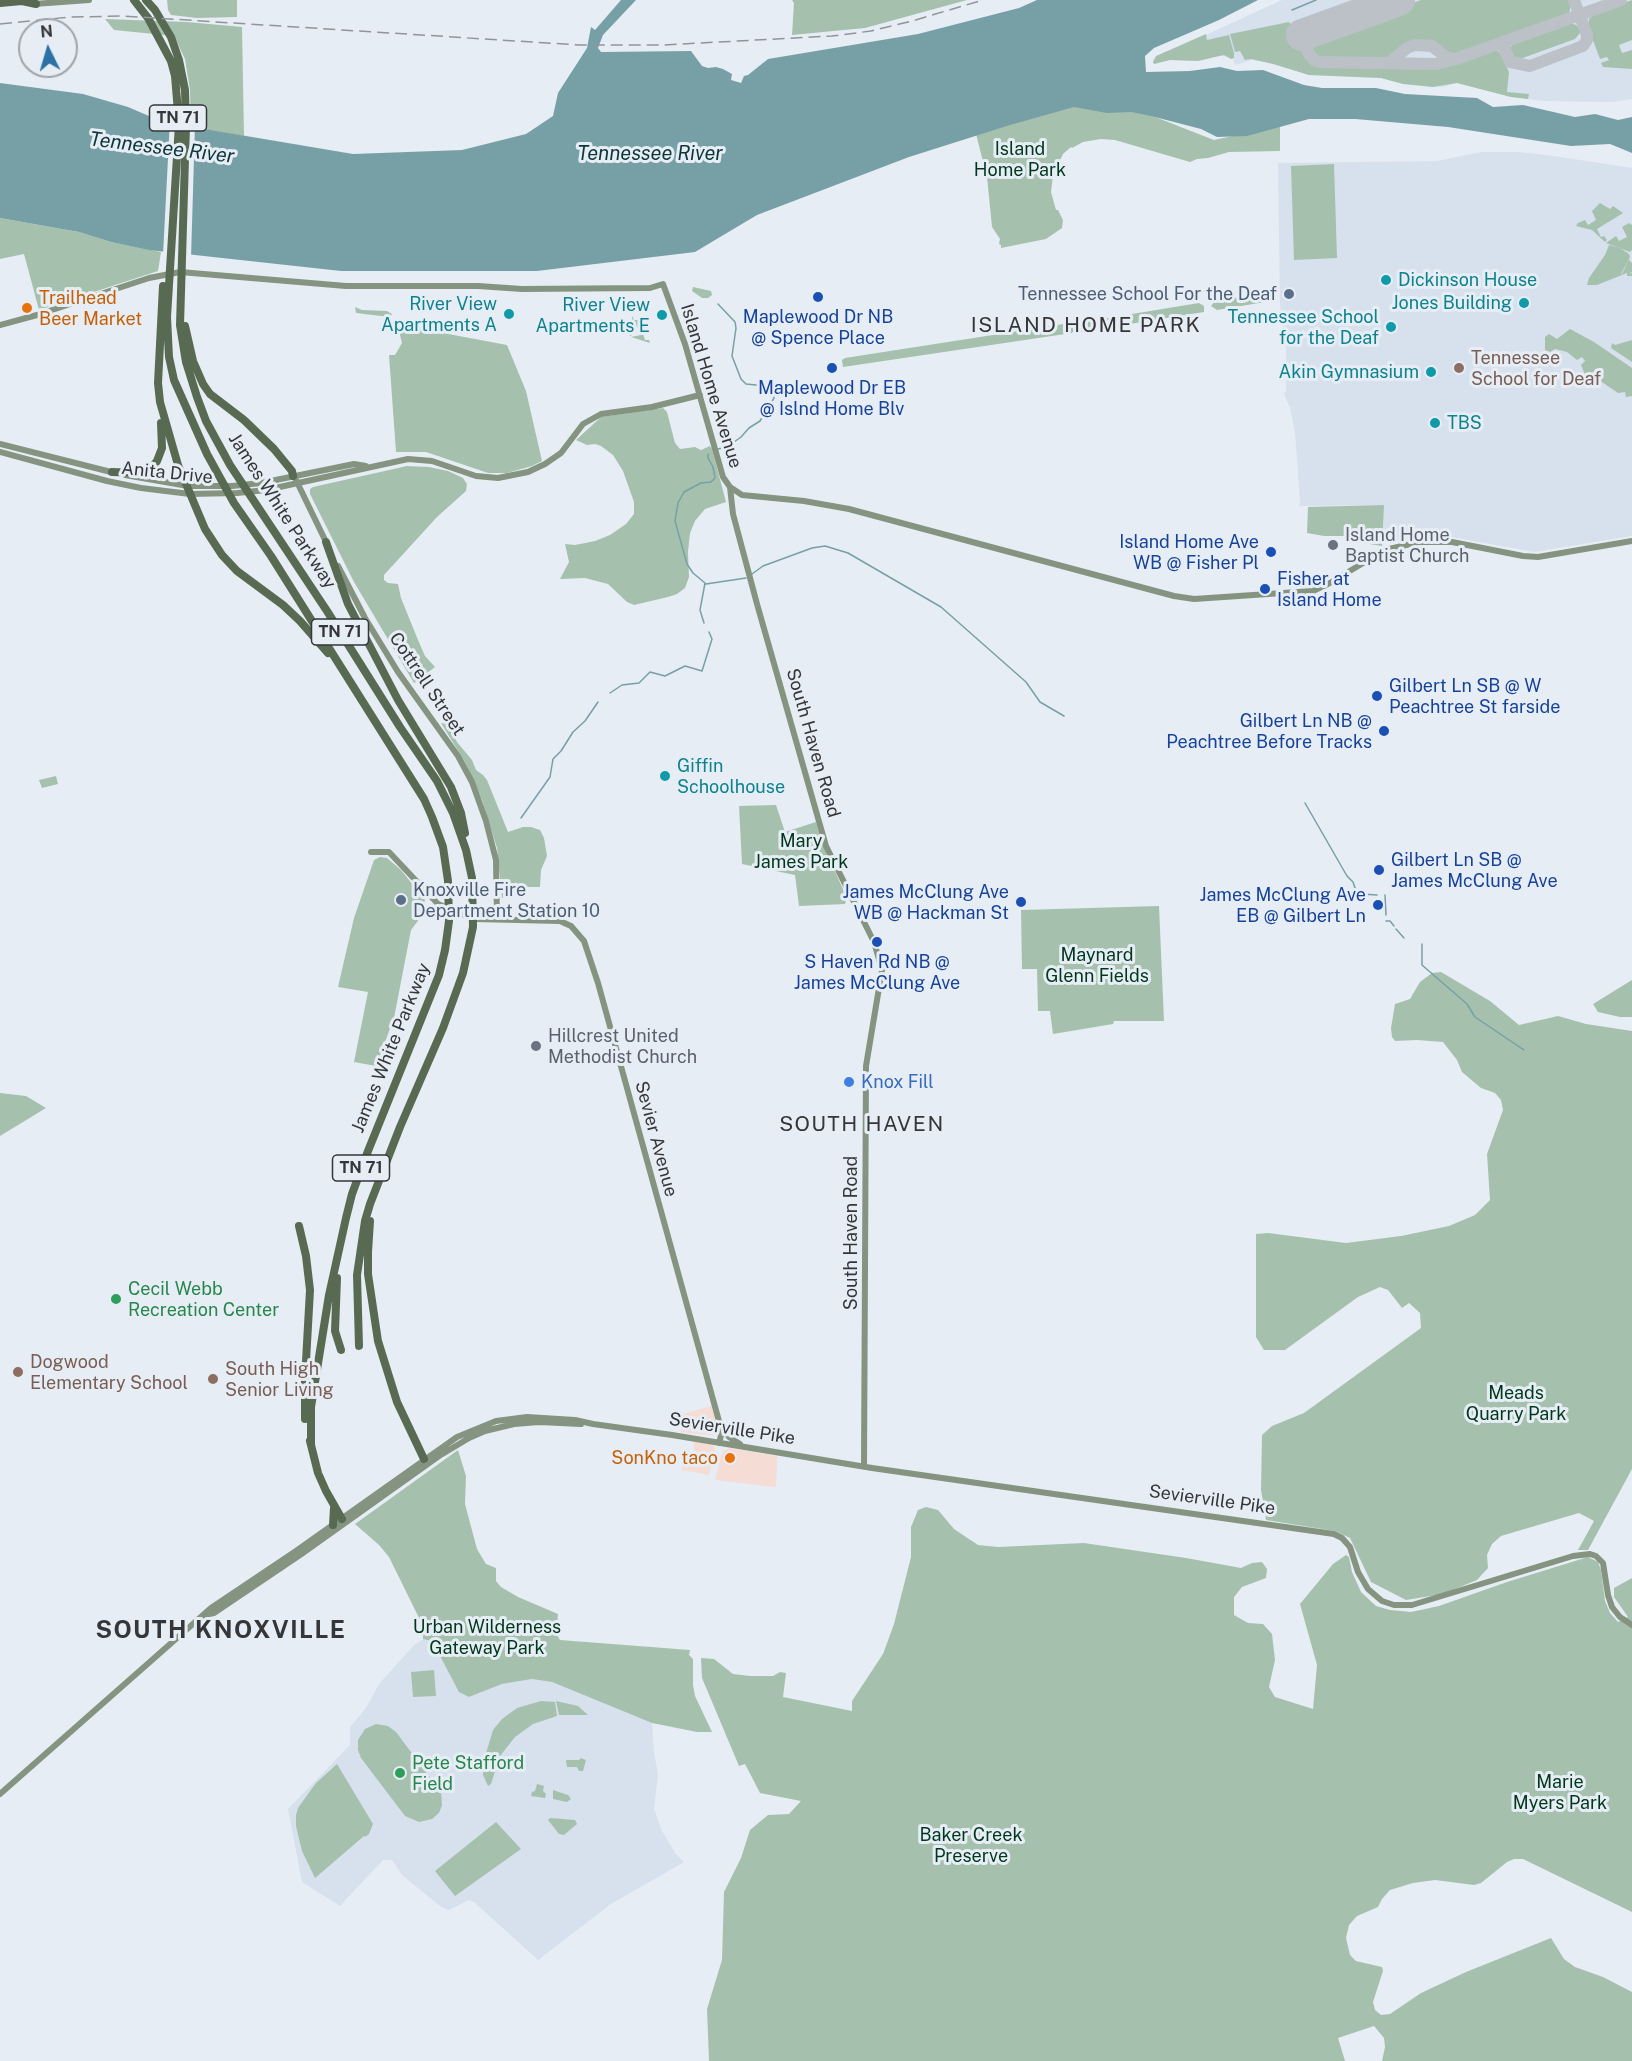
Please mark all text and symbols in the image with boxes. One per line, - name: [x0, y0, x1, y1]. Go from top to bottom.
- north arrow: [18, 18, 78, 78]
- text: N: [39, 22, 54, 42]
- road number: TN 71: [150, 105, 207, 131]
- water label: Tennessee River: [88, 127, 236, 169]
- park label: Island Home Park: [974, 138, 1066, 180]
- water label: Tennessee River: [577, 142, 723, 166]
- place label: Dickinson House: [1398, 269, 1537, 291]
- marker: Dickinson House: [1379, 273, 1393, 287]
- place label: Tennessee School For the Deaf: [1018, 283, 1277, 305]
- place label: Trailhead Beer Market: [39, 287, 142, 330]
- marker: Tennessee School For the Deaf: [1282, 287, 1296, 301]
- marker: Maplewood Dr NB @ Spence Place: [811, 290, 825, 304]
- place label: Jones Building: [1392, 292, 1512, 314]
- place label: River View Apartments A: [381, 293, 497, 336]
- place label: River View Apartments E: [536, 294, 650, 336]
- marker: Jones Building: [1517, 296, 1531, 310]
- marker: Trailhead Beer Market: [20, 301, 34, 315]
- street label: Island Home Avenue: [676, 301, 746, 471]
- place label: Maplewood Dr NB @ Spence Place: [743, 306, 893, 348]
- place label: Tennessee School for the Deaf: [1228, 306, 1379, 348]
- marker: River View Apartments A: [502, 307, 516, 321]
- marker: River View Apartments E: [655, 308, 669, 322]
- district label: ISLAND HOME PARK: [971, 313, 1201, 339]
- marker: Tennessee School for the Deaf: [1384, 320, 1398, 334]
- place label: Tennessee School for Deaf: [1471, 347, 1601, 389]
- marker: Maplewood Dr EB @ Islnd Home Blv: [825, 361, 839, 375]
- place label: Akin Gymnasium: [1278, 361, 1419, 383]
- marker: Tennessee School for Deaf: [1452, 361, 1466, 375]
- marker: Akin Gymnasium: [1424, 365, 1438, 379]
- place label: Maplewood Dr EB @ Islnd Home Blv: [758, 377, 906, 420]
- place label: TBS: [1447, 412, 1482, 434]
- marker: TBS: [1428, 416, 1442, 430]
- street label: James White Parkway: [224, 429, 340, 593]
- street label: Anita Drive: [120, 457, 214, 489]
- place label: Island Home Baptist Church: [1345, 524, 1469, 566]
- place label: Island Home Ave WB @ Fisher Pl: [1119, 531, 1259, 574]
- marker: Island Home Baptist Church: [1326, 538, 1340, 552]
- marker: Island Home Ave WB @ Fisher Pl: [1264, 545, 1278, 559]
- place label: Fisher at Island Home: [1277, 568, 1382, 610]
- marker: Fisher at Island Home: [1258, 582, 1272, 596]
- road number: TN 71: [312, 619, 368, 645]
- street label: Cottrell Street: [385, 628, 469, 740]
- street label: South Haven Road: [781, 666, 845, 820]
- place label: Gilbert Ln SB @ W Peachtree St farside: [1389, 675, 1560, 718]
- marker: Gilbert Ln SB @ W Peachtree St farside: [1370, 689, 1384, 703]
- place label: Gilbert Ln NB @ Peachtree Before Tracks: [1166, 710, 1372, 752]
- marker: Gilbert Ln NB @ Peachtree Before Tracks: [1377, 724, 1391, 738]
- place label: Giffin Schoolhouse: [677, 755, 785, 798]
- marker: Giffin Schoolhouse: [658, 769, 672, 783]
- park label: Mary James Park: [754, 830, 848, 872]
- place label: Gilbert Ln SB @ James McClung Ave: [1391, 849, 1558, 892]
- marker: Gilbert Ln SB @ James McClung Ave: [1372, 863, 1386, 877]
- place label: Knoxville Fire Department Station 10: [413, 879, 600, 922]
- place label: James McClung Ave WB @ Hackman St: [842, 881, 1009, 924]
- place label: James McClung Ave EB @ Gilbert Ln: [1199, 884, 1366, 926]
- marker: Knoxville Fire Department Station 10: [394, 893, 408, 907]
- marker: James McClung Ave WB @ Hackman St: [1014, 895, 1028, 909]
- marker: James McClung Ave EB @ Gilbert Ln: [1371, 898, 1385, 912]
- marker: S Haven Rd NB @ James McClung Ave: [870, 935, 884, 949]
- park label: Maynard Glenn Fields: [1045, 944, 1149, 986]
- place label: S Haven Rd NB @ James McClung Ave: [794, 951, 960, 994]
- street label: James White Parkway: [347, 960, 435, 1136]
- place label: Hillcrest United Methodist Church: [548, 1025, 697, 1068]
- marker: Hillcrest United Methodist Church: [529, 1039, 543, 1053]
- place label: Knox Fill: [861, 1071, 934, 1093]
- marker: Knox Fill: [842, 1075, 856, 1089]
- street label: Sevier Avenue: [630, 1079, 682, 1199]
- district label: SOUTH HAVEN: [779, 1112, 945, 1138]
- road number: TN 71: [332, 1155, 389, 1181]
- street label: South Haven Road: [840, 1156, 862, 1310]
- place label: Cecil Webb Recreation Center: [128, 1278, 279, 1320]
- marker: Cecil Webb Recreation Center: [109, 1292, 123, 1306]
- place label: Dogwood Elementary School: [30, 1351, 188, 1394]
- place label: South High Senior Living: [225, 1358, 334, 1400]
- marker: Dogwood Elementary School: [11, 1365, 25, 1379]
- marker: South High Senior Living: [206, 1372, 220, 1386]
- park label: Meads Quarry Park: [1466, 1382, 1566, 1424]
- street label: Sevierville Pike: [667, 1408, 797, 1450]
- place label: SonKno taco: [611, 1447, 718, 1469]
- marker: SonKno taco: [723, 1451, 737, 1465]
- street label: Sevierville Pike: [1147, 1480, 1277, 1520]
- park label: Urban Wilderness Gateway Park: [413, 1616, 561, 1658]
- district label: SOUTH KNOXVILLE: [95, 1617, 347, 1645]
- place label: Pete Stafford Field: [412, 1752, 524, 1794]
- marker: Pete Stafford Field: [393, 1766, 407, 1780]
- park label: Marie Myers Park: [1513, 1771, 1607, 1814]
- park label: Baker Creek Preserve: [919, 1824, 1023, 1866]

